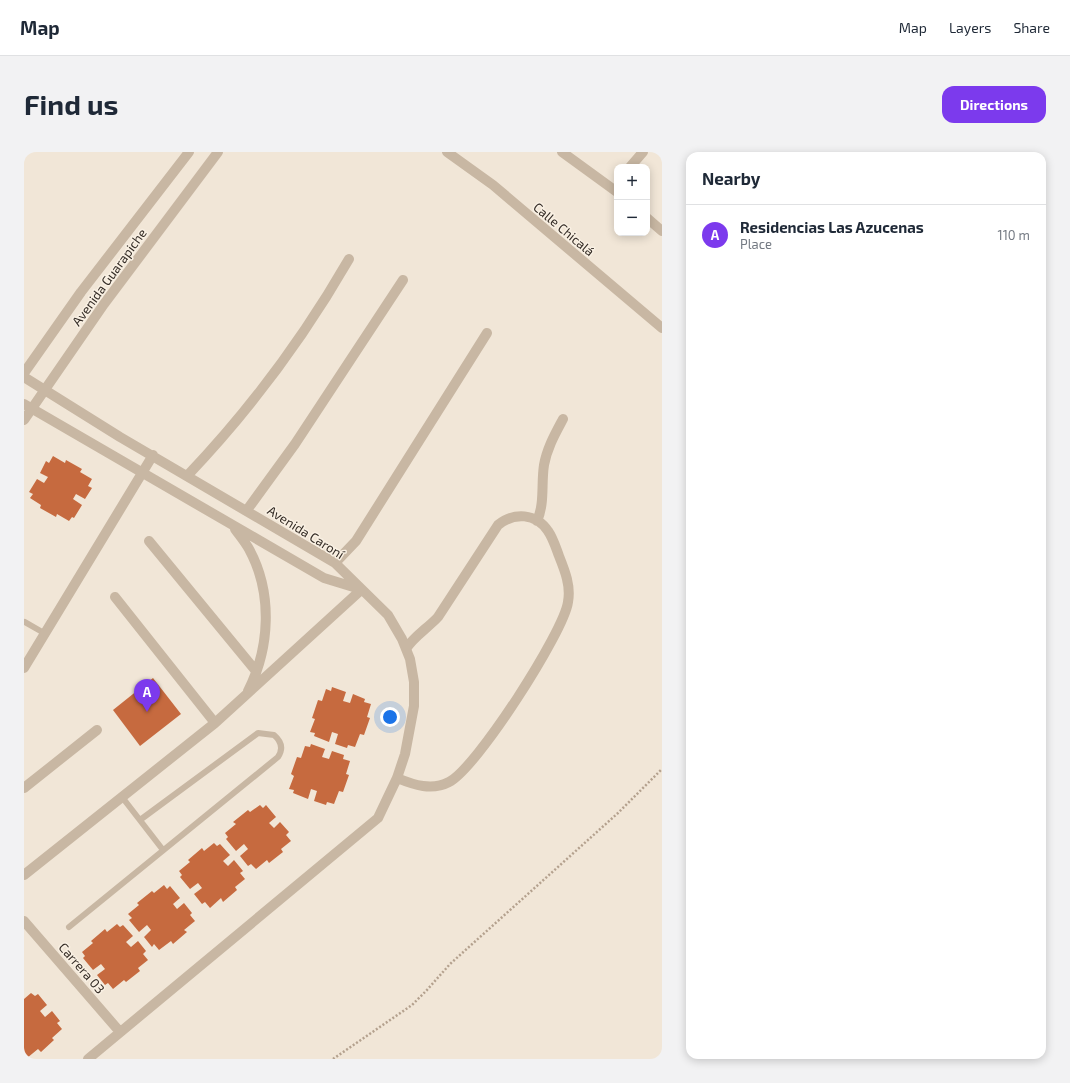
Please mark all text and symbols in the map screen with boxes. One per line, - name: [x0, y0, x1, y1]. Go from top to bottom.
- text: Map: [20, 16, 60, 39]
- text: Map: [899, 19, 927, 36]
- text: Layers: [949, 19, 991, 36]
- text: Share: [1013, 19, 1050, 36]
- button: Directions: [942, 86, 1046, 123]
- text: Find us: [24, 87, 118, 121]
- map controls: [614, 164, 650, 236]
- button: +: [614, 164, 650, 200]
- text: Nearby: [702, 168, 760, 188]
- street label: Calle Chicalá: [530, 199, 598, 259]
- button: −: [614, 200, 650, 236]
- text: Residencias Las Azucenas: [740, 218, 924, 236]
- street label: Avenida Guarapiche: [68, 225, 150, 329]
- text: A: [711, 227, 719, 243]
- text: 110 m: [998, 227, 1030, 243]
- text: Place: [740, 236, 772, 252]
- street label: Avenida Caroní: [265, 502, 348, 562]
- pin: A: [134, 679, 160, 712]
- your location: [380, 707, 400, 727]
- street label: Carrera 03: [56, 939, 108, 997]

